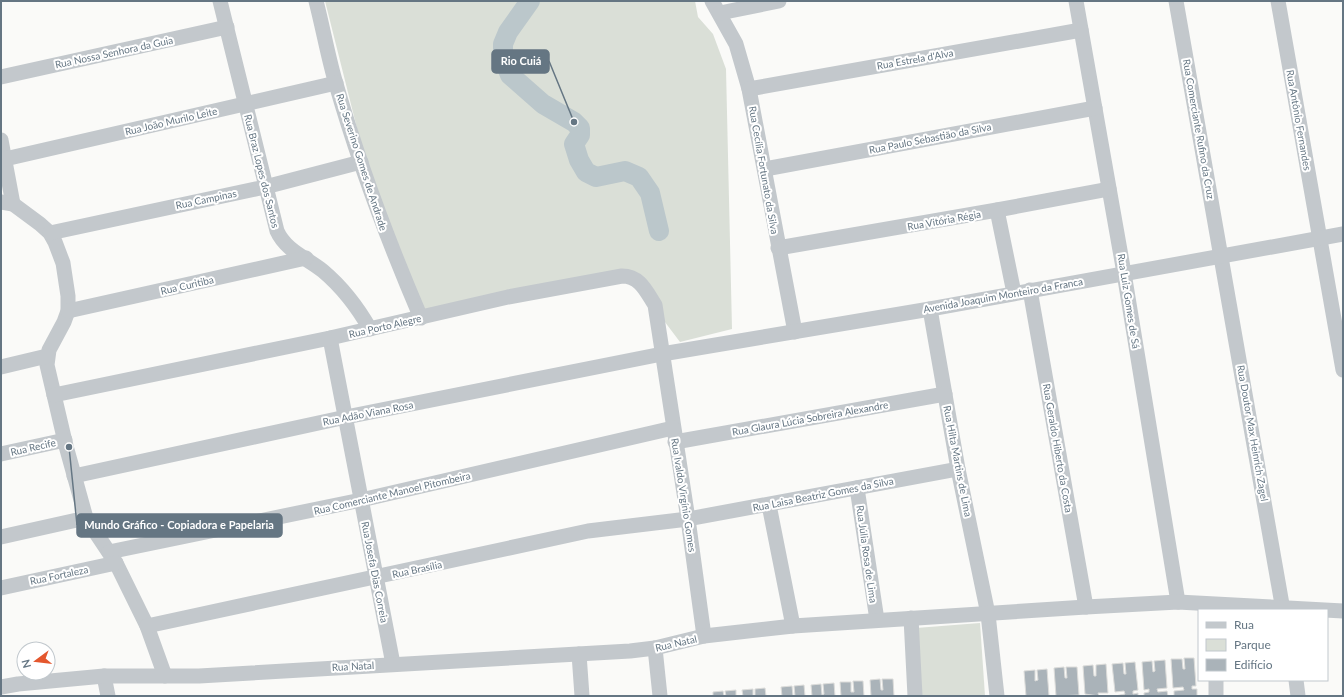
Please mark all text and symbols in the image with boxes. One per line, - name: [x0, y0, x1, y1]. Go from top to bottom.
- street label: Rua Nossa Senhora da Guia: [54, 34, 174, 70]
- street label: Rua Estrela d'Alva: [876, 46, 954, 72]
- callout: Rio Cuiá: [492, 50, 549, 73]
- text: Rio Cuiá: [501, 54, 541, 67]
- street label: Rua Comerciante Rufino da Cruz: [1181, 58, 1217, 200]
- street label: Rua Antônio Fernandes: [1284, 69, 1314, 171]
- street label: Rua Severino Gomes de Andrade: [334, 92, 390, 232]
- street label: Rua João Murilo Leite: [124, 105, 218, 137]
- street label: Rua Cecília Fortunato da Silva: [747, 105, 781, 235]
- street label: Rua Braz Lopes dos Santos: [242, 113, 282, 229]
- street label: Rua Paulo Sebastião da Silva: [868, 120, 992, 156]
- street label: Rua Campinas: [174, 187, 238, 211]
- street label: Rua Vitória Régia: [906, 208, 982, 232]
- street label: Rua Luiz Gomes de Sá: [1116, 253, 1142, 349]
- street label: Rua Curitiba: [159, 273, 215, 297]
- street label: Avenida Joaquim Monteiro da Franca: [922, 275, 1084, 315]
- street label: Rua Porto Alegre: [348, 312, 422, 340]
- street label: Rua Doutor Max Heinrich Zagel: [1235, 364, 1271, 502]
- street label: Rua Geraldo Hiberto da Costa: [1041, 382, 1075, 514]
- street label: Rua Adão Viana Rosa: [322, 398, 414, 428]
- street label: Rua Glaura Lúcia Sobreira Alexandre: [731, 398, 889, 438]
- street label: Rua Hilta Martins de Lima: [941, 404, 975, 518]
- street label: Rua Recife: [9, 436, 57, 458]
- street label: Rua Ivaldo Virgínio Gomes: [669, 437, 699, 553]
- street label: Rua Comerciante Manoel Pitombeira: [312, 469, 472, 517]
- street label: Rua Laisa Beatriz Gomes da Silva: [751, 474, 895, 514]
- street label: Rua Júlia Rosa de Lima: [854, 504, 880, 604]
- callout: Mundo Gráfico - Copiadora e Papelaria: [77, 514, 282, 537]
- text: Mundo Gráfico - Copiadora e Papelaria: [84, 518, 274, 531]
- street label: Rua Josefa Dias Correia: [359, 520, 391, 624]
- street label: Rua Brasília: [391, 558, 443, 580]
- street label: Rua Fortaleza: [29, 563, 89, 587]
- legend: [1198, 609, 1328, 681]
- text: Rua: [1234, 617, 1254, 632]
- street label: Rua Natal: [654, 632, 698, 654]
- text: Parque: [1234, 637, 1271, 652]
- north arrow: [16, 641, 56, 681]
- text: Edifício: [1234, 657, 1273, 672]
- text: N: [18, 658, 33, 669]
- street label: Rua Natal: [331, 659, 375, 673]

